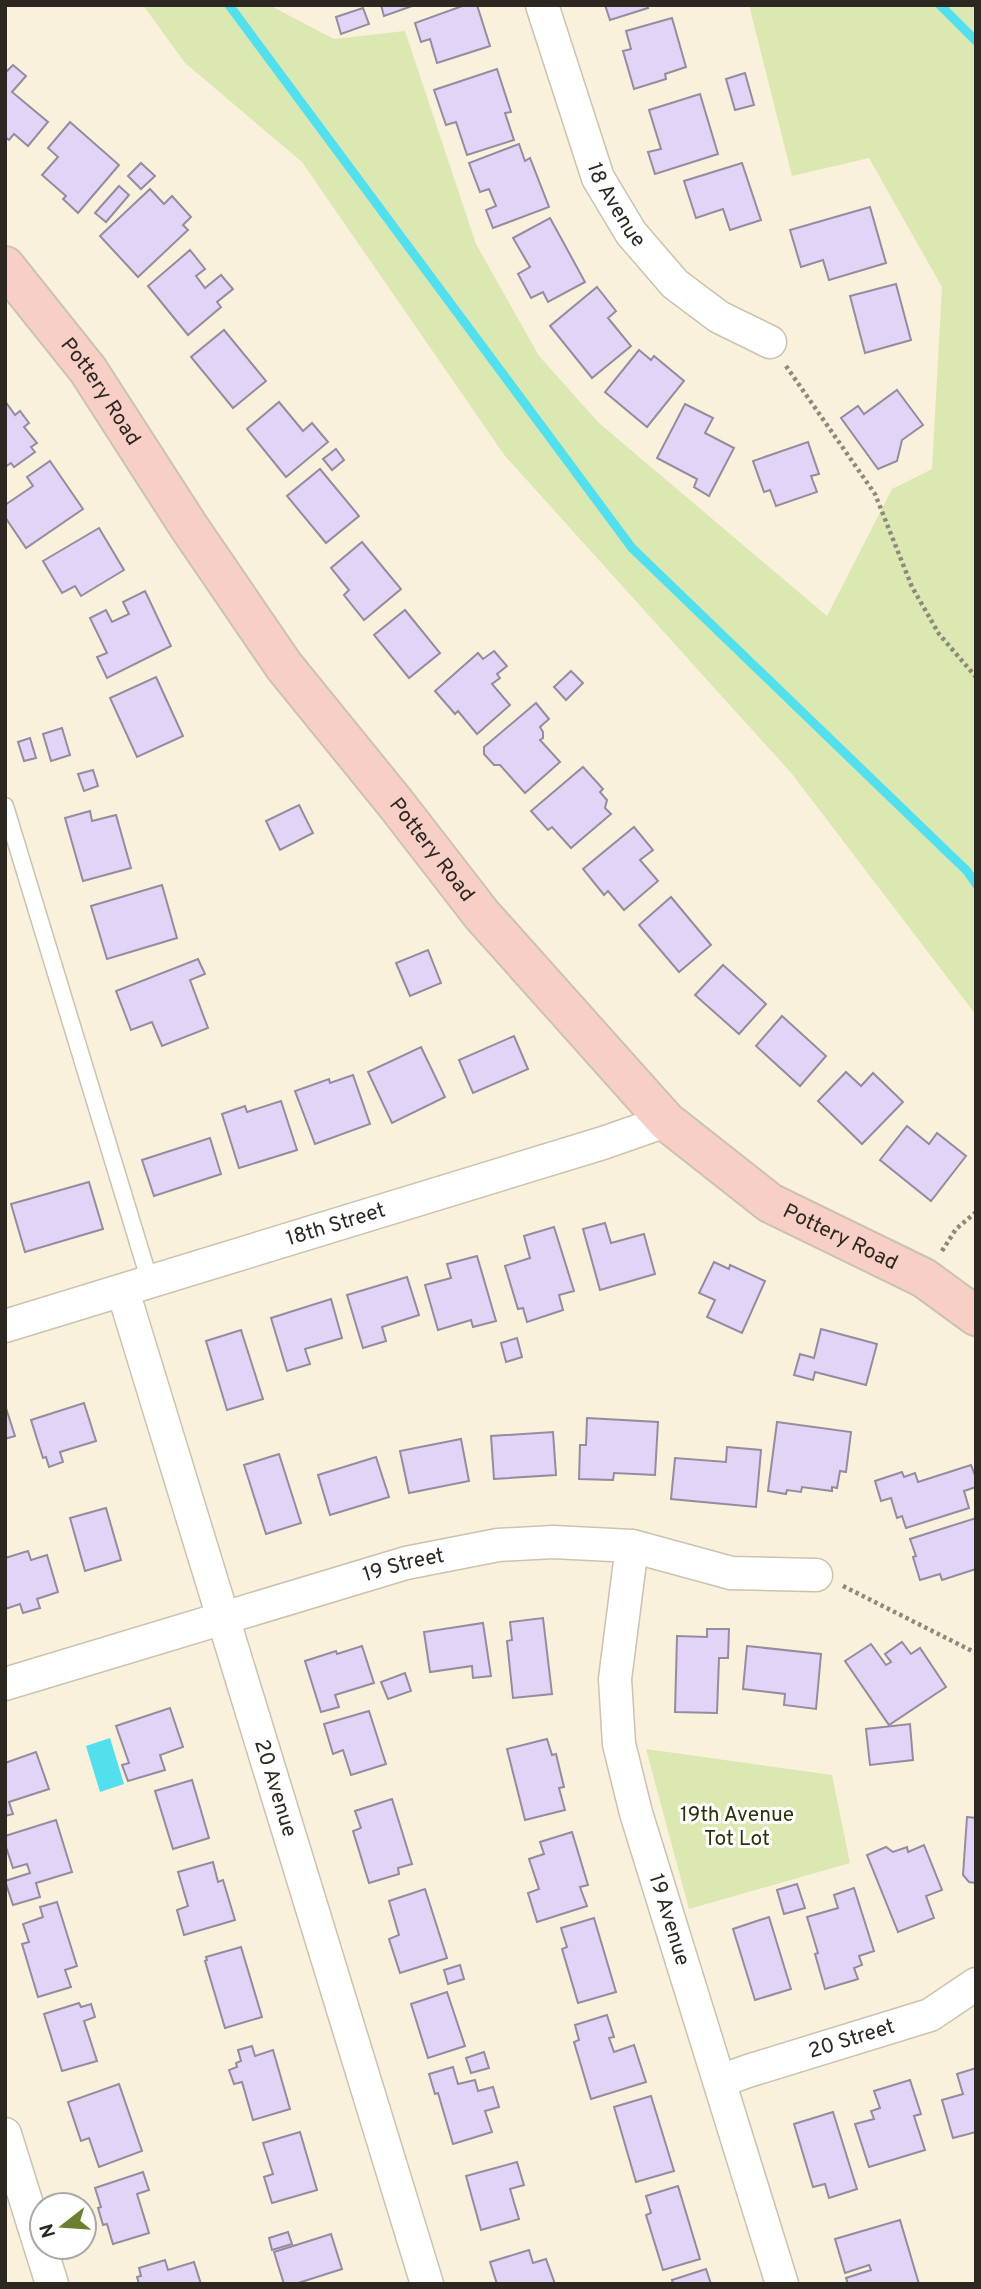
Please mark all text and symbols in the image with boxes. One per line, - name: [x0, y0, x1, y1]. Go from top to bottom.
- street label: 18 Avenue: [580, 159, 651, 254]
- street label: Pottery Road: [54, 332, 147, 451]
- street label: Pottery Road: [383, 792, 480, 908]
- street label: 18th Street: [283, 1197, 389, 1253]
- street label: Pottery Road: [778, 1198, 902, 1277]
- street label: 19 Street: [360, 1542, 447, 1589]
- street label: 20 Avenue: [248, 1736, 303, 1840]
- park label: 19th Avenue Tot Lot: [680, 1802, 794, 1853]
- street label: 19 Avenue: [642, 1870, 696, 1969]
- street label: 20 Street: [805, 2013, 898, 2065]
- north arrow: [28, 2191, 98, 2261]
- text: N: [35, 2220, 62, 2240]

